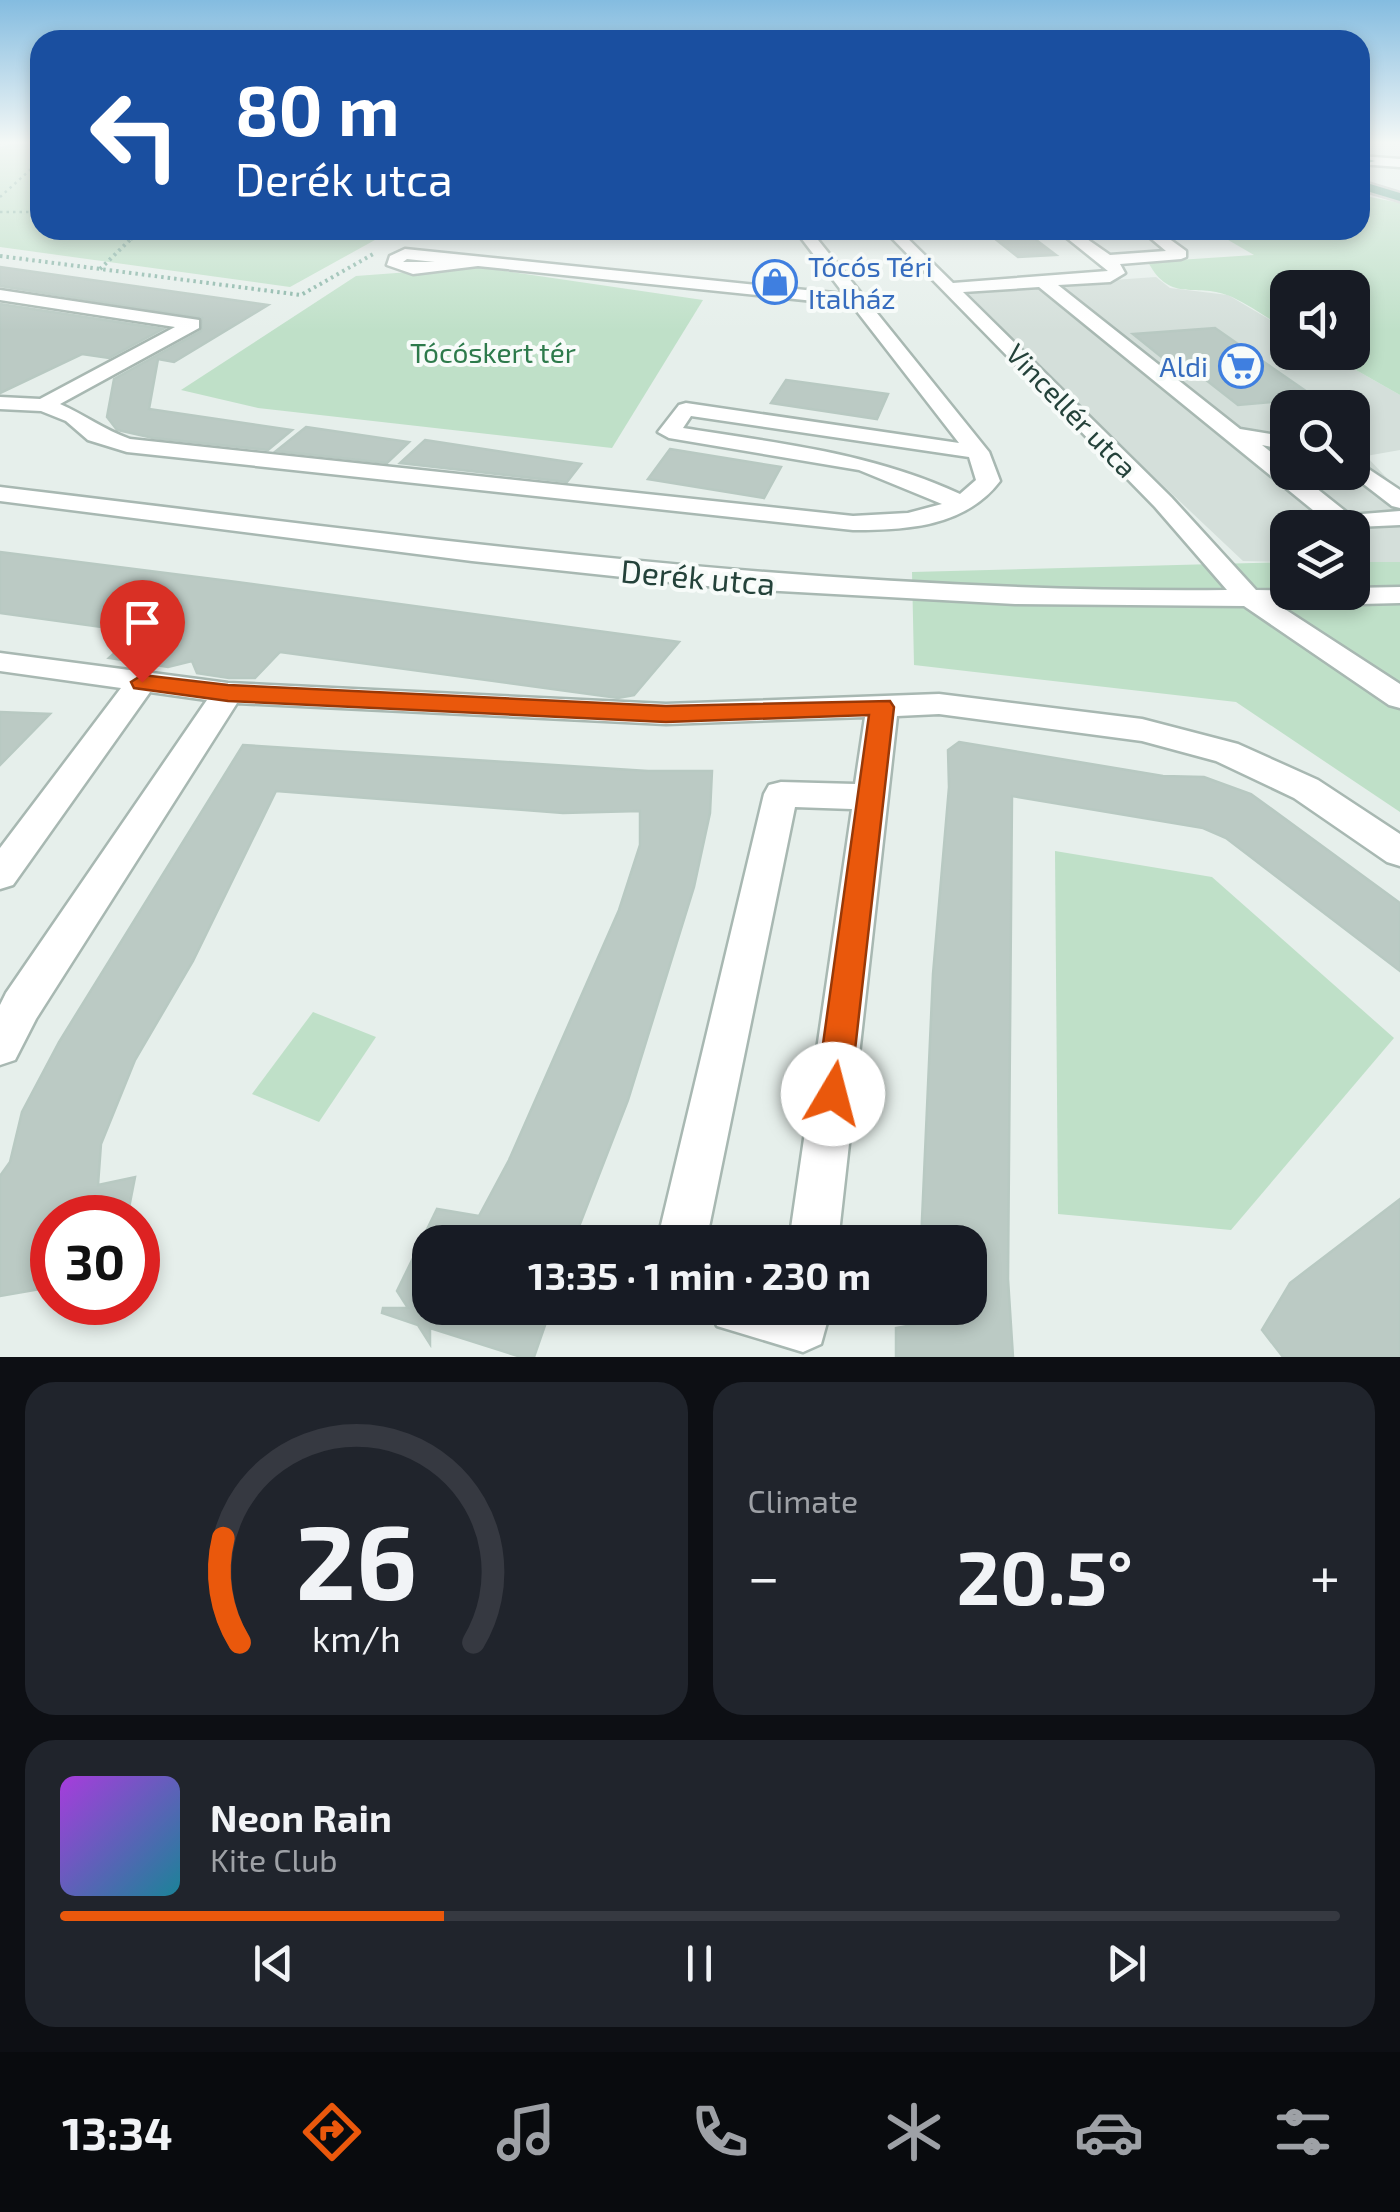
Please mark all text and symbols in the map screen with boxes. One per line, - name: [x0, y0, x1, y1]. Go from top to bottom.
- text: 80 m: [235, 66, 400, 150]
- icon: left: [70, 70, 200, 200]
- text: Derék utca: [235, 151, 453, 205]
- place label: Tócós Téri Italház: [808, 249, 933, 315]
- shop icon: Tócós Téri Italház: [752, 259, 798, 305]
- map controls: [1270, 270, 1370, 610]
- button: sound: [1270, 270, 1370, 370]
- park label: Tócóskert tér: [410, 335, 576, 369]
- street label: Vincellér utca: [1000, 336, 1144, 484]
- supermarket icon: Aldi: [1218, 343, 1264, 389]
- place label: Aldi: [1159, 349, 1208, 383]
- button: search: [1270, 390, 1370, 490]
- button: layers: [1270, 510, 1370, 610]
- street label: Derék utca: [619, 550, 777, 602]
- pin: [100, 580, 185, 683]
- icon: arrive: [115, 595, 170, 650]
- position arrow: [781, 1042, 885, 1146]
- speed limit sign: 30: [30, 1195, 160, 1325]
- text: 13:35 · 1 min · 230 m: [528, 1252, 871, 1298]
- text: Climate: [748, 1481, 858, 1519]
- text: 26: [295, 1496, 417, 1621]
- text: 20.5°: [956, 1530, 1133, 1620]
- text: −: [748, 1542, 780, 1608]
- text: +: [1310, 1542, 1340, 1608]
- text: km/h: [312, 1616, 401, 1659]
- text: Neon Rain: [210, 1794, 392, 1840]
- text: Kite Club: [210, 1840, 338, 1878]
- icon: previous: [246, 1936, 301, 1991]
- icon: pause: [672, 1936, 727, 1991]
- icon: next: [1099, 1936, 1154, 1991]
- icon: directions: [297, 2097, 367, 2167]
- icon: music: [491, 2097, 561, 2167]
- icon: phone: [685, 2097, 755, 2167]
- icon: climate: [879, 2097, 949, 2167]
- icon: car: [1074, 2097, 1144, 2167]
- icon: filters: [1268, 2097, 1338, 2167]
- text: 13:34: [62, 2105, 173, 2159]

